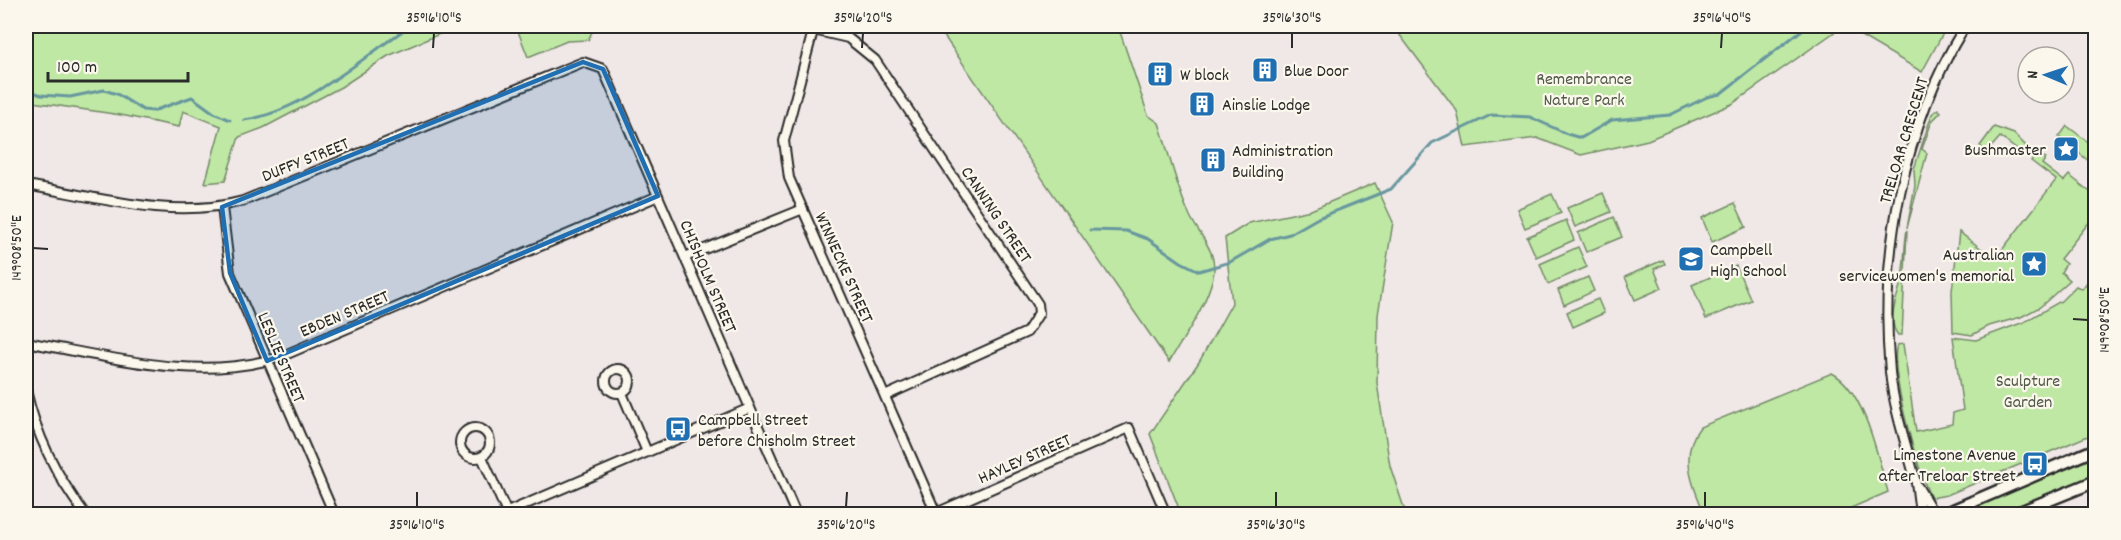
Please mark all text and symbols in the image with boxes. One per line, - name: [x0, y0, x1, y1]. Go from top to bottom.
- text: 35°16'10"S: [406, 8, 462, 30]
- text: 35°16'20"S: [834, 8, 892, 30]
- text: 35°16'30"S: [1263, 8, 1321, 30]
- text: 35°16'40"S: [1693, 8, 1751, 30]
- scale bar: [48, 45, 188, 83]
- north arrow: [2016, 45, 2076, 105]
- building icon: Blue Door: [1250, 55, 1280, 85]
- text: 100 m: [57, 56, 97, 81]
- building icon: W block: [1145, 59, 1175, 89]
- place label: Blue Door: [1284, 60, 1349, 85]
- place label: W block: [1180, 64, 1229, 89]
- park label: Remembrance Nature Park: [1536, 68, 1632, 114]
- text: N: [2022, 70, 2045, 79]
- street label: TRELOAR CRESCENT: [1874, 74, 1937, 207]
- building icon: Ainslie Lodge: [1187, 89, 1217, 119]
- place label: Ainslie Lodge: [1222, 94, 1310, 119]
- street label: DUFFY STREET: [259, 132, 353, 190]
- place icon: Bushmaster: [2051, 134, 2081, 164]
- place label: Bushmaster: [1964, 139, 2046, 164]
- place label: Administration Building: [1232, 140, 1333, 186]
- building icon: Administration Building: [1198, 145, 1228, 175]
- street label: CANNING STREET: [953, 162, 1037, 269]
- street label: WINNECKE STREET: [807, 209, 878, 327]
- text: 149°08'50"E: [7, 215, 29, 281]
- street label: CHISHOLM STREET: [672, 217, 742, 337]
- place label: Campbell High School: [1710, 239, 1787, 285]
- school or university icon: Campbell High School: [1676, 244, 1706, 274]
- place label: Australian servicewomen's memorial: [1839, 244, 2015, 290]
- place icon: Australian servicewomen's memorial: [2019, 249, 2049, 279]
- street label: EBDEN STREET: [297, 285, 393, 345]
- text: 149°08'50"E: [2095, 287, 2117, 353]
- street label: LESLIE STREET: [249, 309, 310, 407]
- park label: Sculpture Garden: [1996, 370, 2060, 416]
- place label: Campbell Street before Chisholm Street: [698, 409, 856, 455]
- bus stop icon: Campbell Street before Chisholm Street: [663, 414, 693, 444]
- street label: HAYLEY STREET: [975, 429, 1075, 492]
- place label: Limestone Avenue after Treloar Street: [1879, 444, 2016, 490]
- bus stop icon: Limestone Avenue after Treloar Street: [2020, 449, 2050, 479]
- text: 35°16'10"S: [389, 515, 445, 537]
- text: 35°16'20"S: [817, 515, 875, 537]
- text: 35°16'30"S: [1247, 515, 1305, 537]
- text: 35°16'40"S: [1676, 515, 1734, 537]

